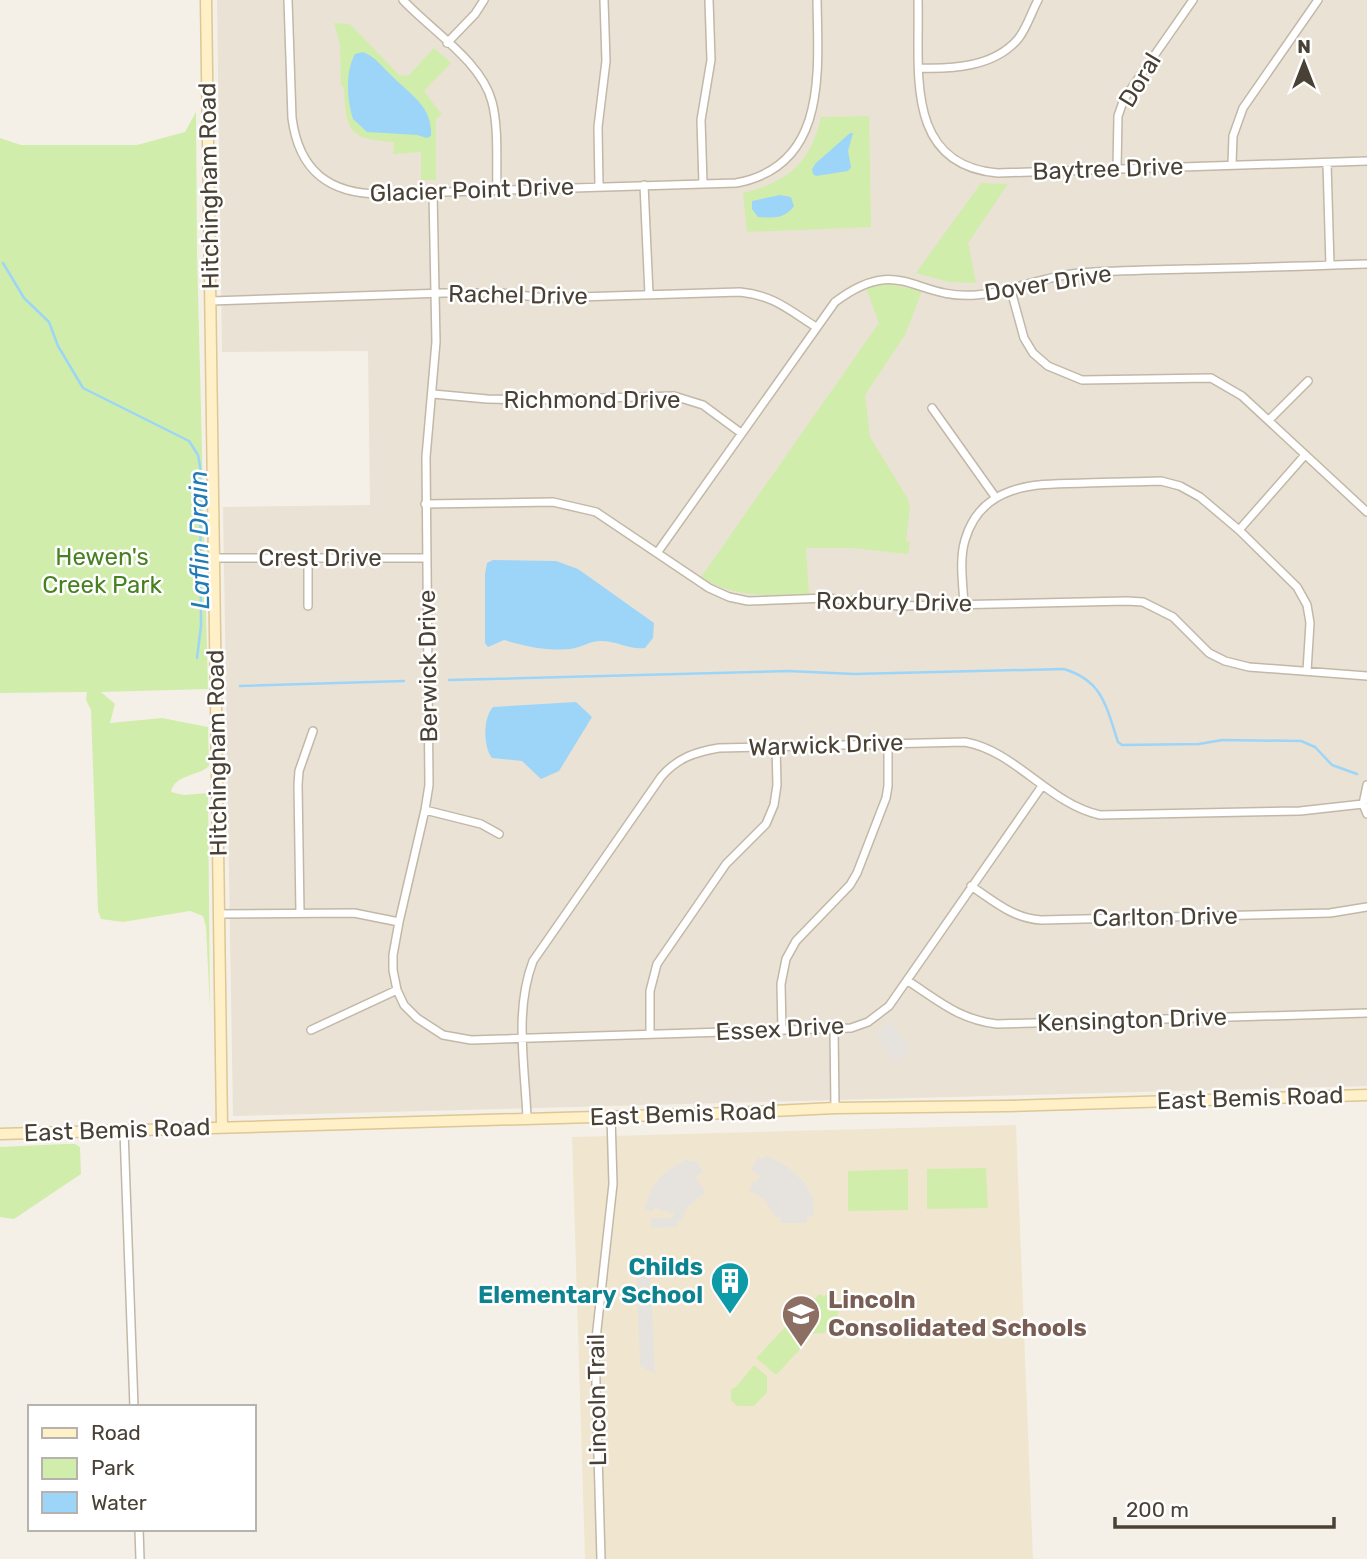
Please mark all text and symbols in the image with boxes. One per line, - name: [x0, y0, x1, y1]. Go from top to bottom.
- north arrow: [1269, 28, 1339, 98]
- text: N: [1297, 35, 1311, 58]
- street label: Doral: [1113, 48, 1167, 112]
- street label: Hitchingham Road: [193, 82, 225, 290]
- street label: Baytree Drive: [1032, 152, 1184, 186]
- street label: Glacier Point Drive: [369, 172, 575, 208]
- street label: Dover Drive: [982, 259, 1114, 307]
- street label: Rachel Drive: [448, 280, 588, 310]
- street label: Richmond Drive: [504, 386, 680, 414]
- water label: Laflin Drain: [183, 470, 216, 610]
- park label: Hewen's Creek Park: [42, 543, 162, 599]
- street label: Crest Drive: [258, 544, 382, 572]
- street label: Roxbury Drive: [816, 587, 972, 617]
- street label: Berwick Drive: [413, 589, 443, 743]
- street label: Hitchingham Road: [201, 649, 233, 857]
- street label: Warwick Drive: [748, 728, 904, 762]
- street label: Carlton Drive: [1092, 902, 1238, 932]
- street label: Kensington Drive: [1037, 1003, 1227, 1037]
- street label: Essex Drive: [715, 1012, 845, 1046]
- street label: East Bemis Road: [1156, 1081, 1344, 1115]
- street label: East Bemis Road: [589, 1097, 777, 1131]
- street label: East Bemis Road: [23, 1113, 211, 1147]
- place label: Childs Elementary School: [478, 1253, 703, 1309]
- building icon: Childs Elementary School: [709, 1260, 751, 1315]
- place label: Lincoln Consolidated Schools: [828, 1286, 1087, 1342]
- school or university icon: Lincoln Consolidated Schools: [780, 1293, 822, 1348]
- street label: Lincoln Trail: [582, 1334, 612, 1466]
- legend: [28, 1405, 256, 1531]
- text: Road: [91, 1420, 141, 1445]
- text: Park: [91, 1455, 135, 1480]
- scale bar: [1115, 1486, 1334, 1530]
- text: Water: [91, 1490, 147, 1515]
- text: 200 m: [1126, 1497, 1189, 1522]

